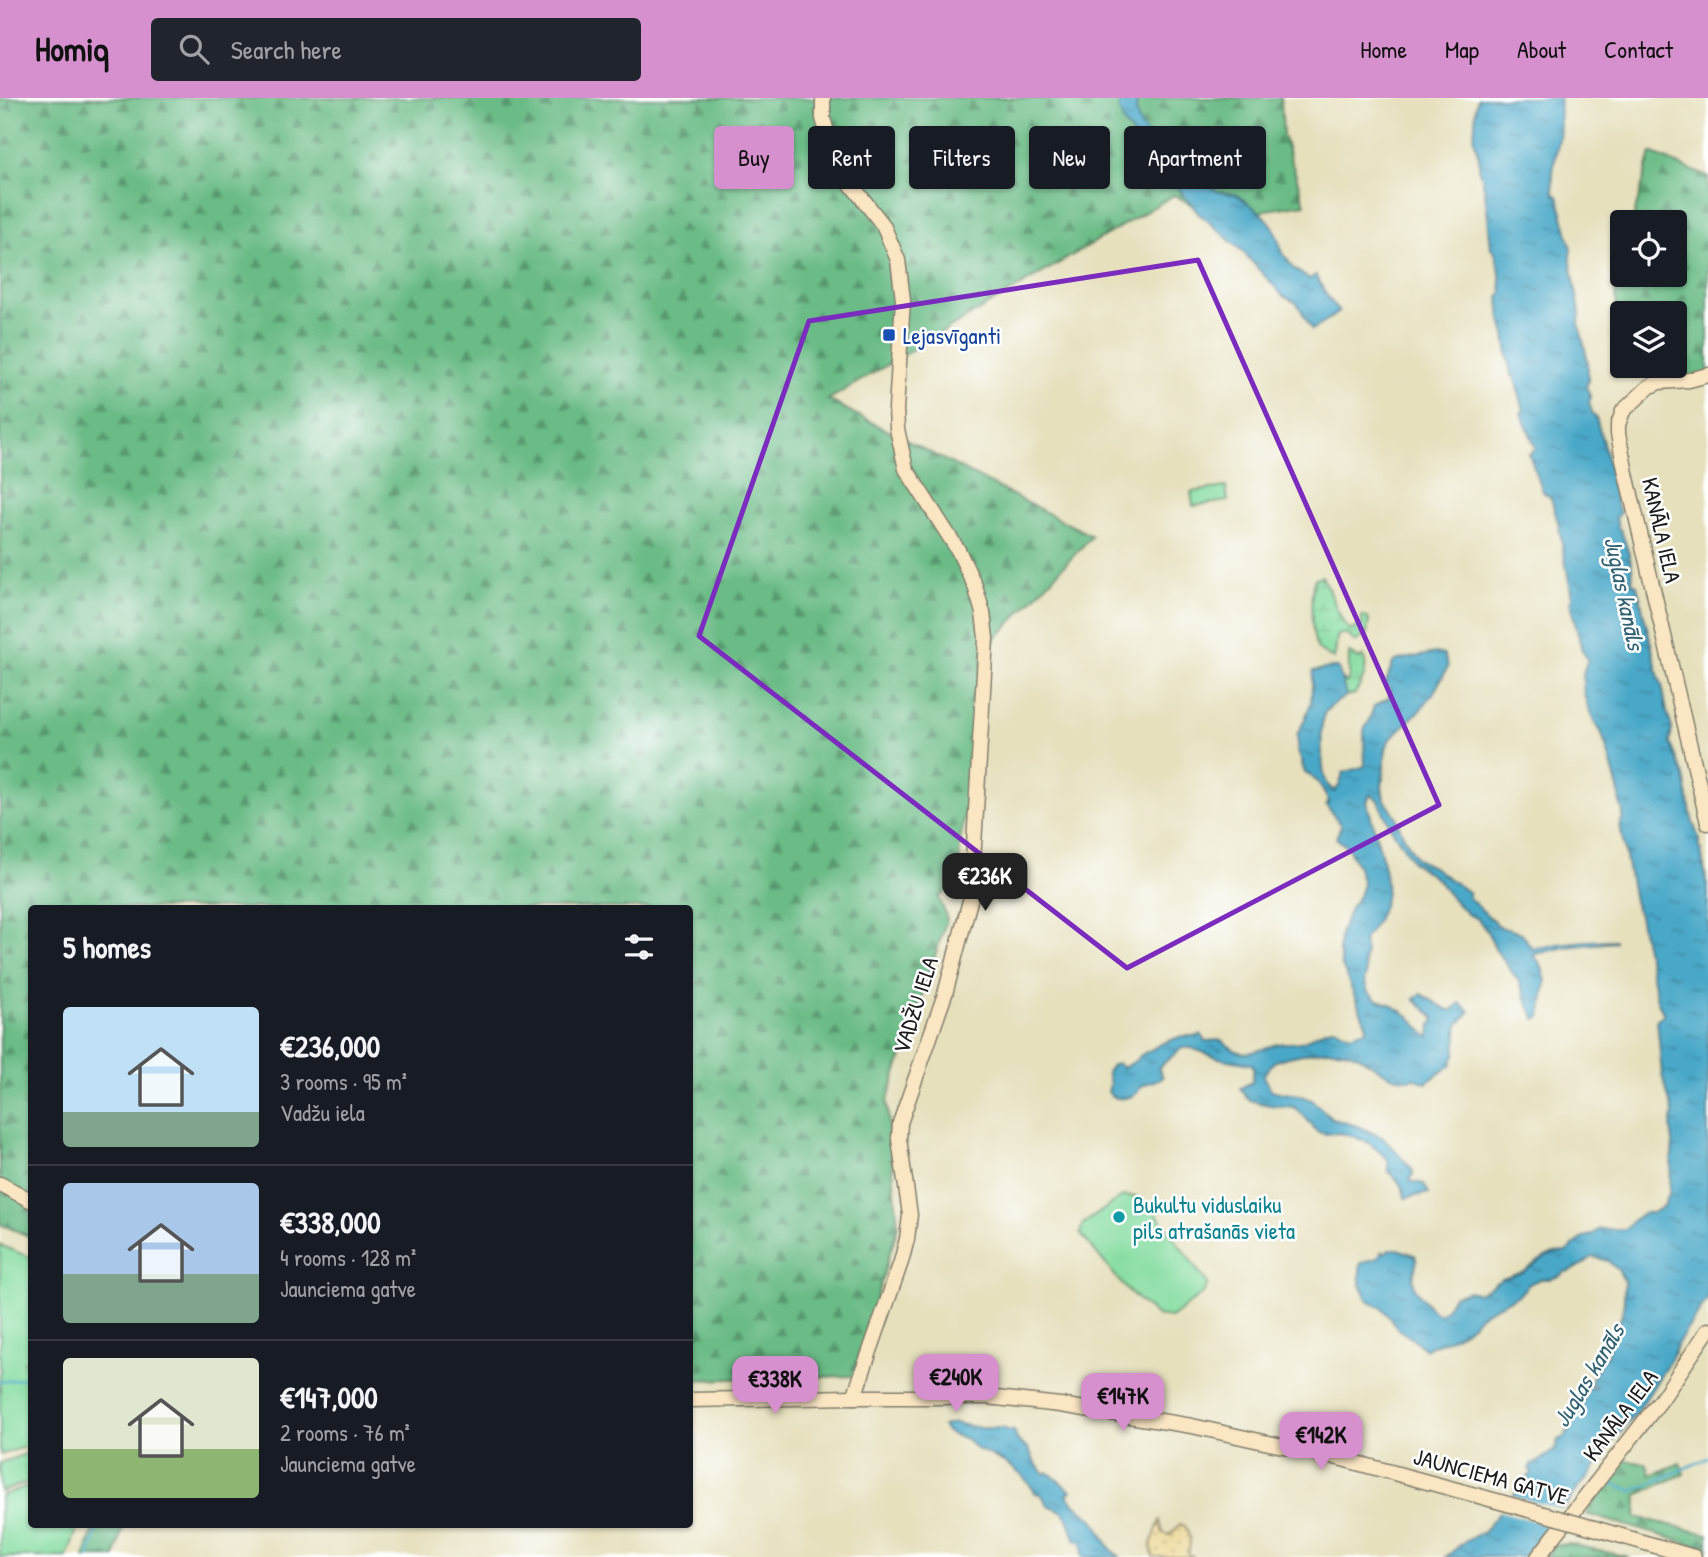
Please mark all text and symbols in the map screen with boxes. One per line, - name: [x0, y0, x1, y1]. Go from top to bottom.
- search box: [151, 18, 641, 81]
- text: Homiq: [35, 27, 109, 71]
- icon: search: [175, 30, 213, 68]
- text: Search here: [231, 32, 342, 67]
- text: Home: [1360, 33, 1407, 65]
- text: Map: [1445, 33, 1479, 65]
- text: About: [1517, 33, 1566, 65]
- text: Contact: [1604, 33, 1673, 65]
- chip: Buy: [714, 126, 794, 189]
- chip: Rent: [808, 126, 895, 189]
- chip: Filters: [909, 126, 1015, 189]
- chip: New: [1029, 126, 1110, 189]
- chip: Apartment: [1124, 126, 1266, 189]
- map controls: [1610, 210, 1687, 378]
- button: locate: [1610, 210, 1687, 287]
- button: layers: [1610, 301, 1687, 378]
- place label: Lejasvīganti: [903, 320, 1001, 351]
- marker: Lejasvīganti: [881, 327, 897, 343]
- street label: KANĀLA IELA: [1635, 474, 1689, 586]
- water label: Juglas kanāls: [1596, 533, 1653, 655]
- pin: €236K: [936, 854, 1034, 913]
- text: €236K: [958, 860, 1012, 891]
- text: 5 homes: [63, 927, 151, 967]
- icon: filters: [620, 928, 658, 966]
- street label: VADŽU IELA: [885, 953, 945, 1057]
- text: €236,000: [280, 1026, 380, 1066]
- icon: home: [119, 1035, 203, 1119]
- text: 3 rooms · 95 m²: [280, 1066, 407, 1097]
- text: Vadžu iela: [280, 1097, 365, 1128]
- place label: Bukultu viduslaiku pils atrašanās vieta: [1133, 1189, 1295, 1246]
- text: €338,000: [280, 1202, 381, 1242]
- marker: Bukultu viduslaiku pils atrašanās vieta: [1111, 1209, 1127, 1225]
- icon: home: [119, 1211, 203, 1295]
- text: 4 rooms · 128 m²: [280, 1242, 416, 1273]
- text: Jaunciema gatve: [280, 1273, 416, 1304]
- water label: Juglas kanāls: [1545, 1315, 1634, 1433]
- pin: €240K: [907, 1354, 1005, 1414]
- pin: €338K: [726, 1356, 824, 1416]
- text: €240K: [930, 1361, 982, 1392]
- text: €338K: [748, 1363, 802, 1394]
- street label: KANĀLA IELA: [1575, 1363, 1665, 1467]
- pin: €147K: [1074, 1374, 1172, 1433]
- text: €147,000: [280, 1377, 378, 1417]
- text: €147K: [1097, 1380, 1149, 1411]
- icon: home: [119, 1386, 203, 1470]
- pin: €142K: [1272, 1412, 1370, 1472]
- text: 2 rooms · 76 m²: [280, 1417, 410, 1448]
- text: €142K: [1296, 1419, 1346, 1450]
- street label: JAUNCIEMA GATVE: [1410, 1440, 1572, 1512]
- text: Jaunciema gatve: [280, 1448, 416, 1479]

